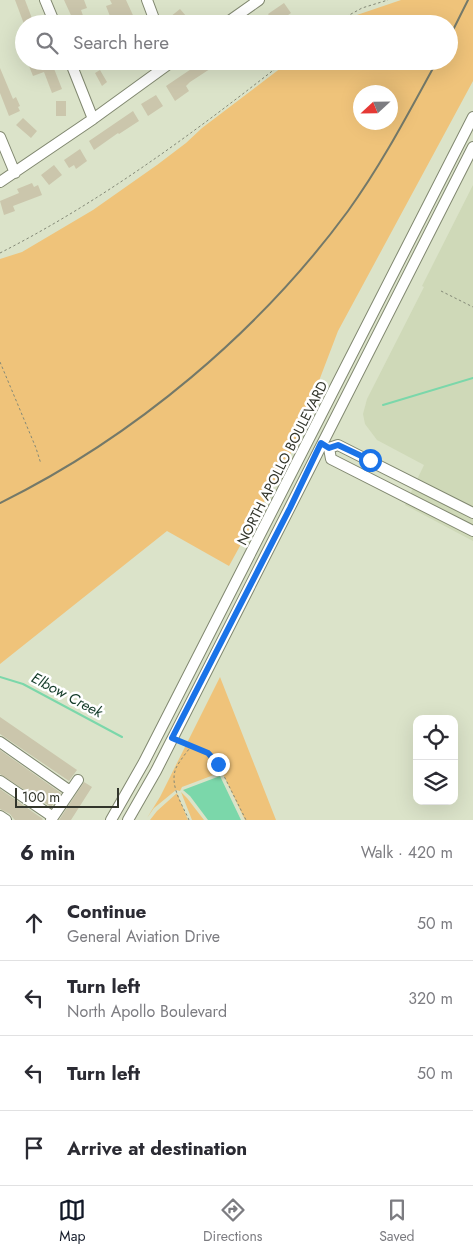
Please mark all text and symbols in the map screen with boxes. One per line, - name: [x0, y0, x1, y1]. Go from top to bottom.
- search box: [15, 15, 458, 70]
- icon: search: [33, 29, 61, 57]
- text: Search here: [73, 29, 169, 56]
- north arrow: [353, 85, 398, 130]
- street label: NORTH APOLLO BOULEVARD: [232, 377, 332, 549]
- route start: [359, 449, 382, 472]
- water label: Elbow Creek: [27, 667, 107, 723]
- map controls: [413, 715, 458, 805]
- button: locate: [413, 715, 458, 760]
- route end: [207, 753, 230, 776]
- button: layers: [413, 760, 458, 805]
- scale bar: [15, 785, 119, 808]
- text: 100 m: [22, 787, 60, 807]
- text: 6 min: [20, 838, 75, 868]
- text: Walk · 420 m: [361, 841, 453, 864]
- text: Continue: [67, 898, 146, 925]
- icon: ahead: [20, 909, 48, 937]
- text: 50 m: [417, 912, 453, 935]
- text: General Aviation Drive: [67, 925, 220, 948]
- text: Turn left: [67, 973, 140, 1000]
- icon: left: [20, 984, 48, 1012]
- text: 320 m: [408, 987, 453, 1010]
- text: North Apollo Boulevard: [67, 1000, 227, 1023]
- icon: left: [20, 1059, 48, 1087]
- text: Turn left: [67, 1060, 140, 1087]
- text: 50 m: [417, 1062, 453, 1085]
- icon: arrive: [20, 1134, 48, 1162]
- text: Arrive at destination: [67, 1135, 247, 1162]
- tab: Map: [58, 1196, 86, 1246]
- tab: Directions: [203, 1196, 262, 1246]
- tab: Saved: [379, 1196, 415, 1246]

